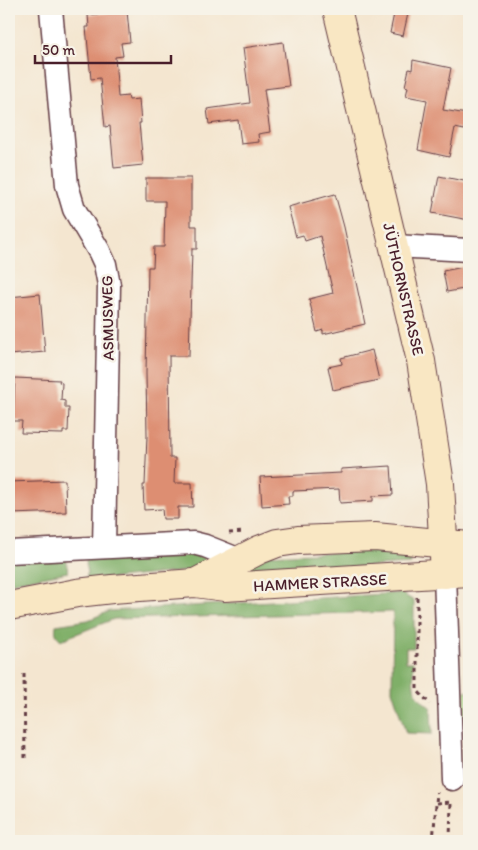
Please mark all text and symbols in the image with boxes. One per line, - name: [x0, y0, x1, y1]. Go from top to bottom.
- scale bar: [35, 32, 171, 64]
- text: 50 m: [42, 41, 75, 59]
- street label: JÜTHORNSTRASSE: [379, 221, 428, 357]
- street label: ASMUSWEG: [97, 275, 118, 361]
- street label: HAMMER STRASSE: [253, 570, 387, 595]

